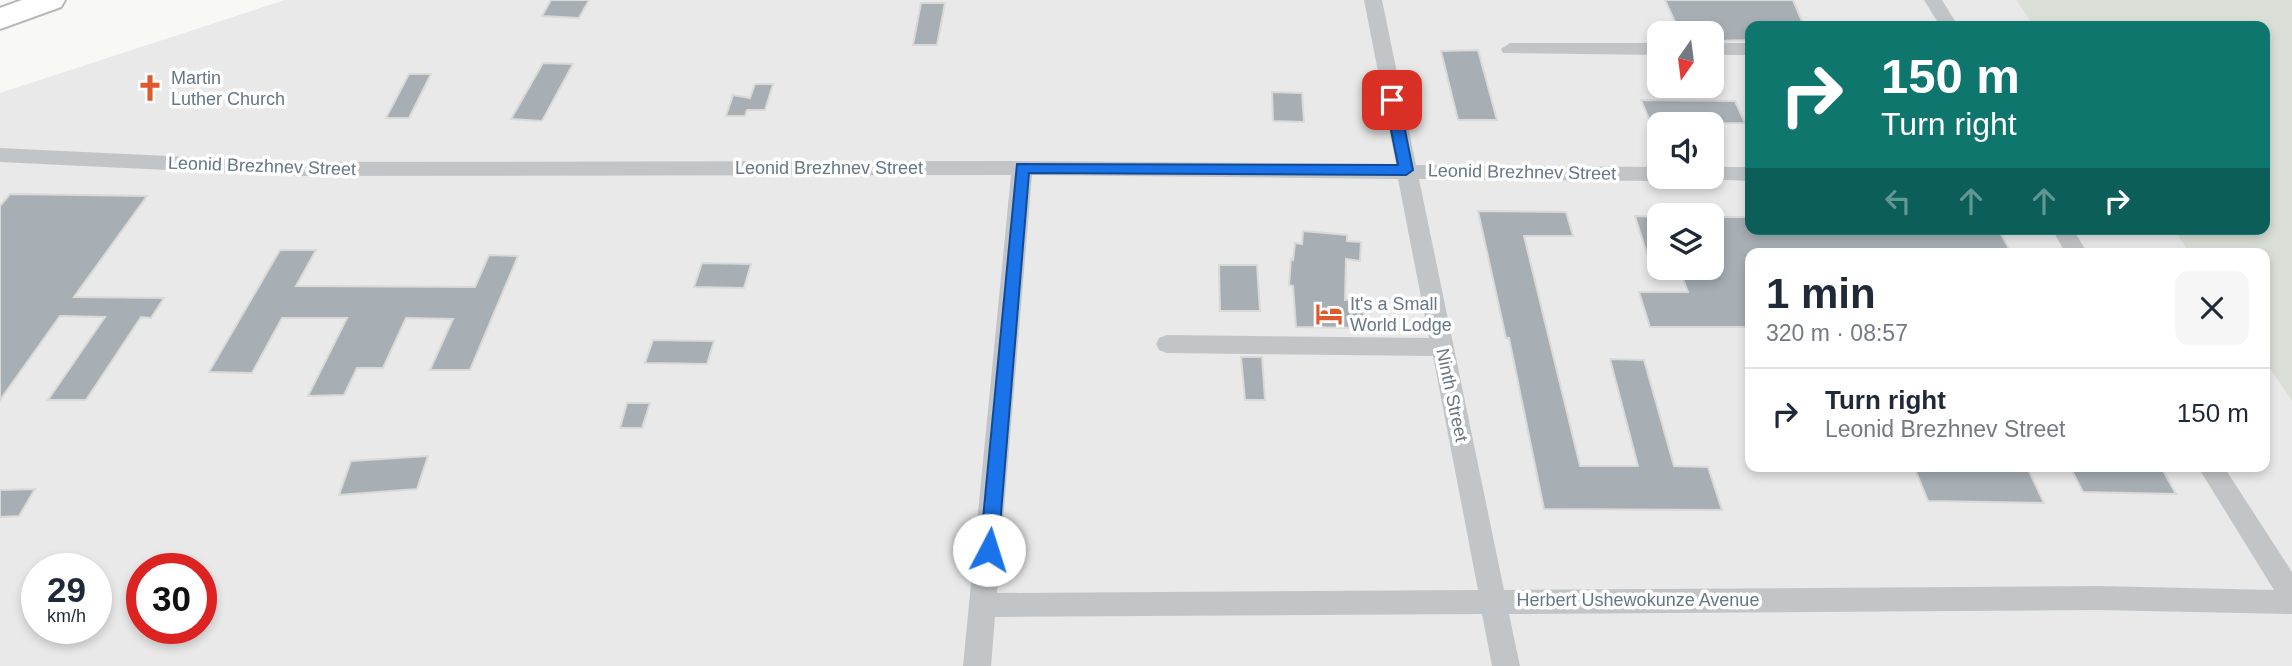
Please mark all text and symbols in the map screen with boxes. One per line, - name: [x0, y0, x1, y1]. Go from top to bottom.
- north arrow: [1647, 21, 1724, 98]
- map controls: [1647, 21, 1724, 280]
- icon: right: [1766, 49, 1857, 140]
- text: 150 m: [1881, 49, 2020, 103]
- place label: Martin Luther Church: [171, 68, 285, 109]
- pin: [1362, 70, 1422, 130]
- church icon: Martin Luther Church: [135, 73, 165, 103]
- icon: arrive: [1373, 81, 1411, 119]
- text: Turn right: [1881, 106, 2017, 142]
- button: sound: [1647, 112, 1724, 189]
- street label: Leonid Brezhnev Street: [168, 153, 356, 179]
- street label: Leonid Brezhnev Street: [735, 158, 923, 178]
- street label: Leonid Brezhnev Street: [1428, 160, 1616, 184]
- icon: left: [1879, 182, 1917, 220]
- icon: ahead: [1952, 182, 1990, 220]
- icon: ahead: [2025, 182, 2063, 220]
- icon: right: [2098, 182, 2136, 220]
- button: layers: [1647, 203, 1724, 280]
- text: 1 min: [1766, 270, 1876, 317]
- button: close: [2175, 271, 2249, 345]
- place label: It's a Small World Lodge: [1350, 294, 1452, 335]
- hotel icon: It's a Small World Lodge: [1314, 299, 1344, 329]
- text: 320 m · 08:57: [1766, 320, 1908, 346]
- street label: Ninth Street: [1432, 346, 1472, 444]
- text: Turn right: [1825, 385, 1946, 415]
- icon: right: [1766, 395, 1804, 433]
- text: 150 m: [2177, 398, 2249, 428]
- text: Leonid Brezhnev Street: [1825, 416, 2065, 442]
- position arrow: [952, 513, 1026, 587]
- speed limit sign: 30: [126, 553, 217, 644]
- text: 29: [47, 570, 86, 609]
- street label: Herbert Ushewokunze Avenue: [1517, 590, 1759, 610]
- text: km/h: [47, 606, 86, 626]

